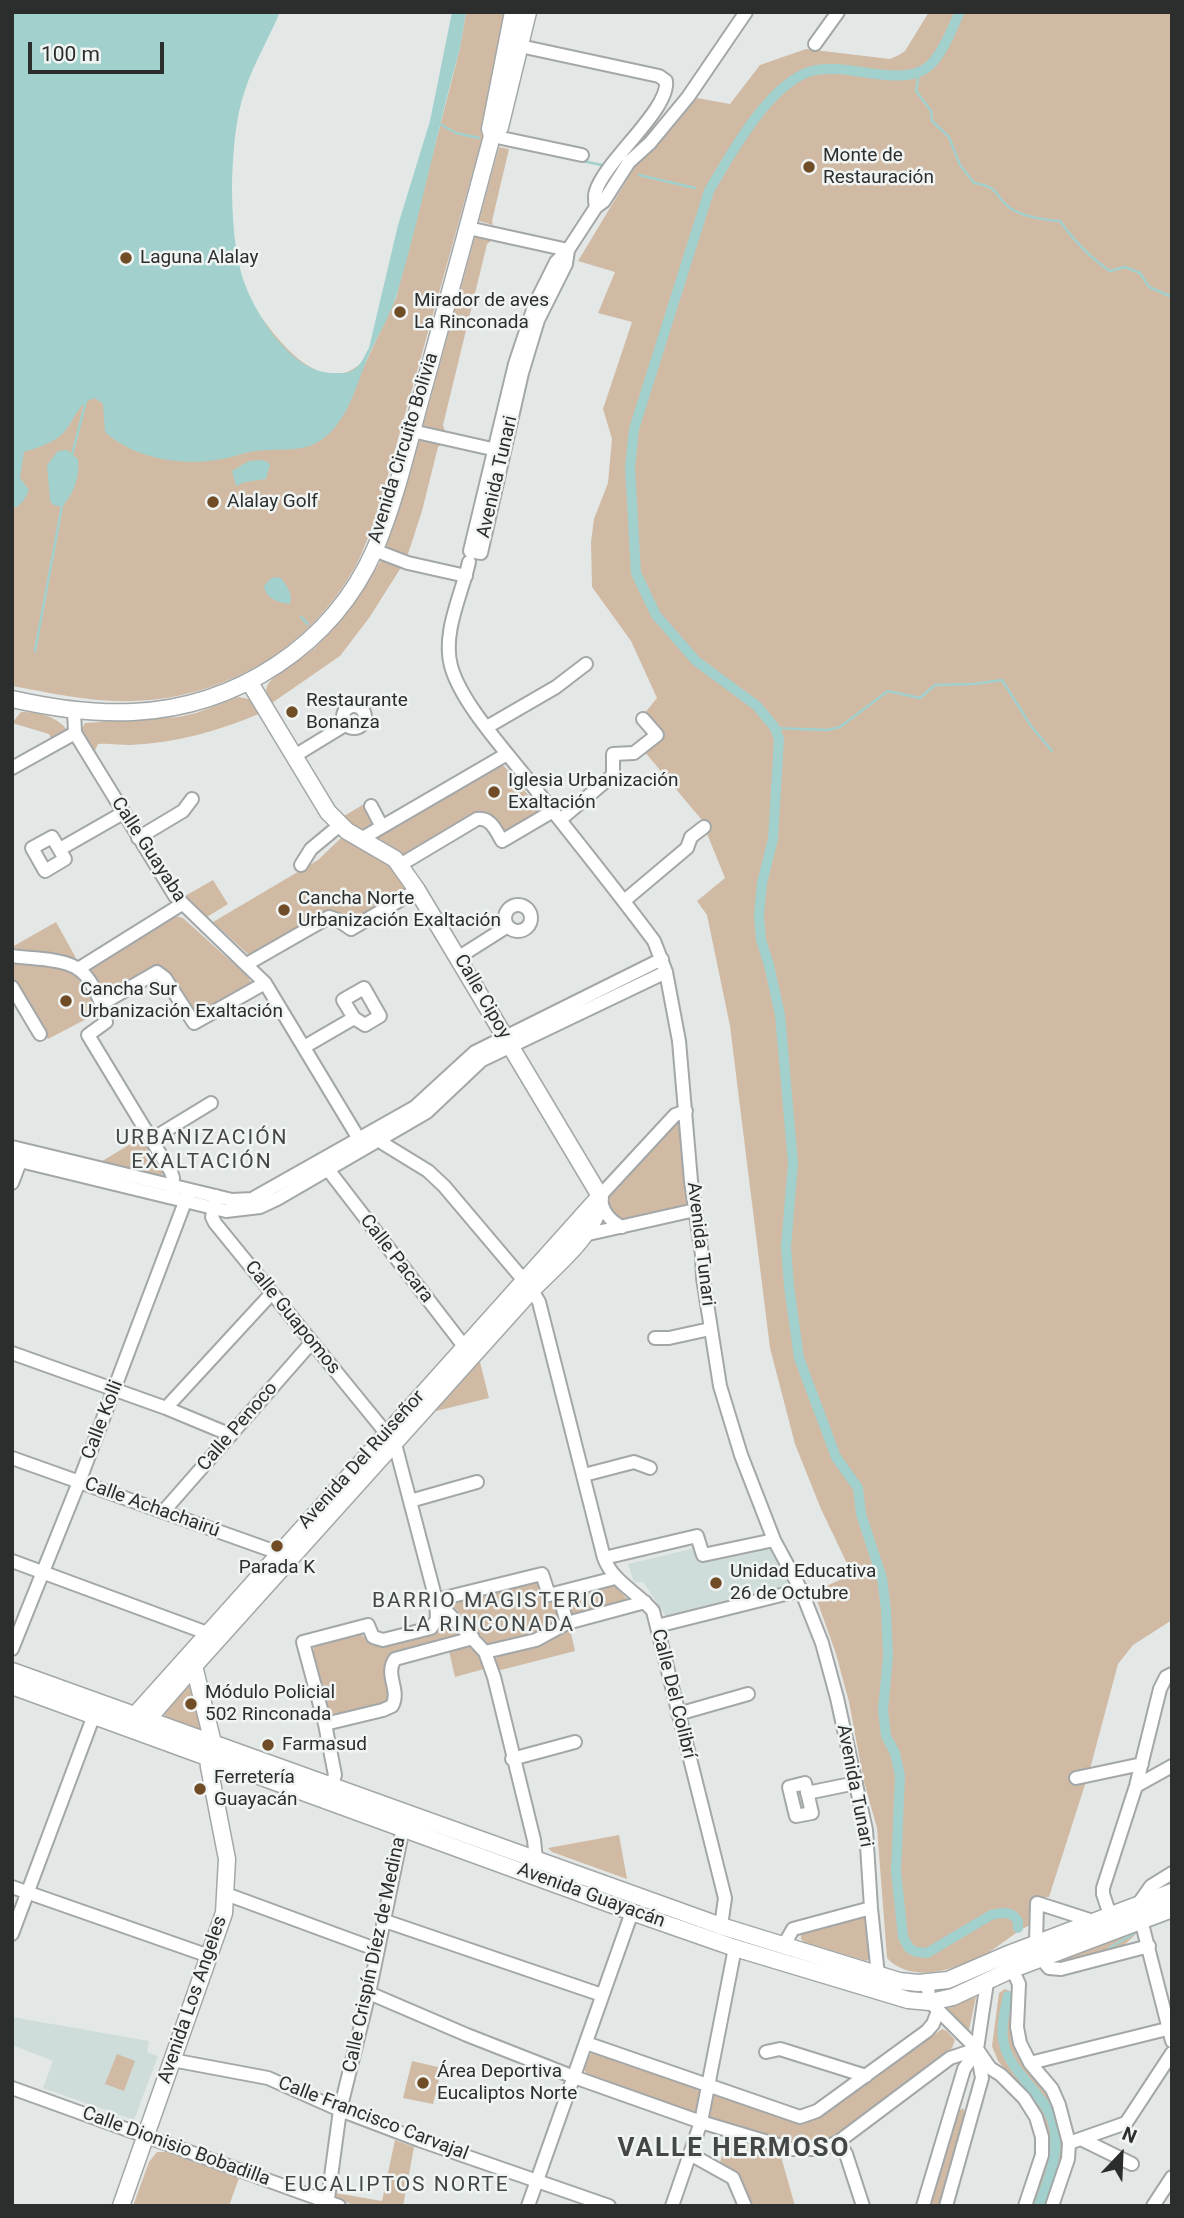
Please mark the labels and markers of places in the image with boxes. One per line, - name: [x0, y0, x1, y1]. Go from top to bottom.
- place label: Monte de Restauración: [823, 145, 934, 189]
- marker: Monte de Restauración: [801, 159, 817, 175]
- place label: Laguna Alalay: [140, 247, 258, 269]
- marker: Laguna Alalay: [118, 250, 134, 266]
- place label: Mirador de aves La Rinconada: [414, 290, 549, 334]
- marker: Mirador de aves La Rinconada: [392, 304, 408, 320]
- place label: Alalay Golf: [227, 491, 318, 513]
- marker: Alalay Golf: [205, 494, 221, 510]
- place label: Restaurante Bonanza: [306, 690, 408, 734]
- marker: Restaurante Bonanza: [284, 704, 300, 720]
- place label: Iglesia Urbanización Exaltación: [508, 770, 679, 814]
- marker: Iglesia Urbanización Exaltación: [486, 784, 502, 800]
- place label: Cancha Norte Urbanización Exaltación: [298, 888, 501, 932]
- marker: Cancha Norte Urbanización Exaltación: [276, 902, 292, 918]
- place label: Cancha Sur Urbanización Exaltación: [80, 979, 283, 1023]
- marker: Cancha Sur Urbanización Exaltación: [58, 993, 74, 1009]
- marker: Parada K: [269, 1538, 285, 1554]
- place label: Parada K: [239, 1557, 315, 1579]
- place label: Unidad Educativa 26 de Octubre: [730, 1561, 876, 1605]
- marker: Unidad Educativa 26 de Octubre: [708, 1575, 724, 1591]
- place label: Módulo Policial 502 Rinconada: [205, 1682, 335, 1726]
- marker: Módulo Policial 502 Rinconada: [183, 1696, 199, 1712]
- place label: Farmasud: [282, 1734, 367, 1756]
- marker: Farmasud: [260, 1737, 276, 1753]
- place label: Ferretería Guayacán: [214, 1767, 298, 1811]
- marker: Ferretería Guayacán: [192, 1781, 208, 1797]
- place label: Área Deportiva Eucaliptos Norte: [437, 2061, 577, 2105]
- marker: Área Deportiva Eucaliptos Norte: [415, 2075, 431, 2091]

